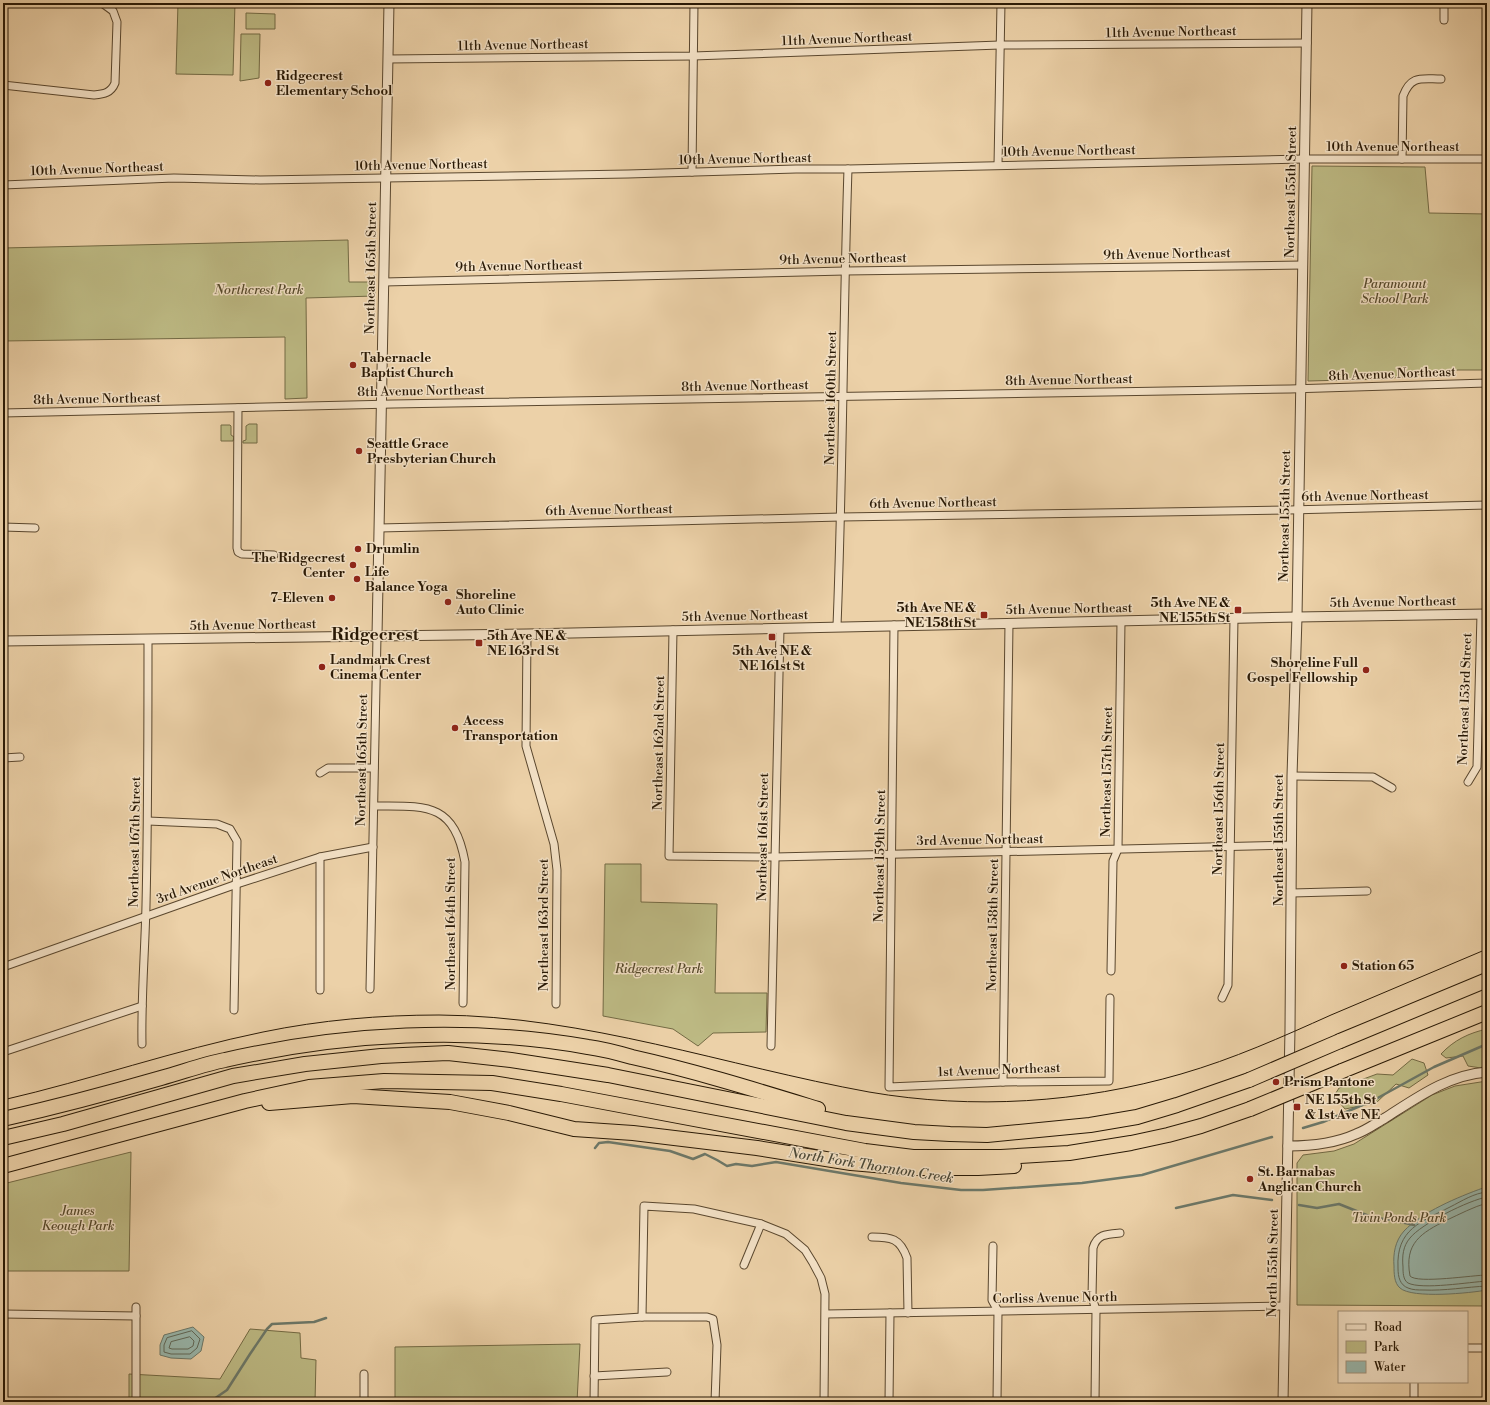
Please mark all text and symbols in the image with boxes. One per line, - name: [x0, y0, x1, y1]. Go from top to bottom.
- street label: 11th Avenue Northeast: [1105, 23, 1237, 41]
- street label: 11th Avenue Northeast: [781, 29, 913, 49]
- street label: 11th Avenue Northeast: [457, 36, 589, 54]
- place label: Ridgecrest Elementary School: [276, 68, 393, 99]
- marker: Ridgecrest Elementary School: [263, 78, 273, 88]
- street label: Northeast 155th Street: [1282, 125, 1300, 258]
- street label: 10th Avenue Northeast: [1326, 139, 1460, 155]
- street label: 10th Avenue Northeast: [1002, 142, 1136, 160]
- street label: 10th Avenue Northeast: [678, 150, 812, 168]
- street label: 10th Avenue Northeast: [354, 156, 488, 174]
- street label: 10th Avenue Northeast: [30, 159, 164, 179]
- street label: Northeast 165th Street: [362, 201, 380, 334]
- street label: 9th Avenue Northeast: [1103, 245, 1231, 263]
- street label: 9th Avenue Northeast: [779, 250, 907, 268]
- street label: 9th Avenue Northeast: [455, 257, 583, 275]
- park label: Paramount School Park: [1361, 276, 1429, 307]
- park label: Northcrest Park: [213, 282, 304, 298]
- street label: Northeast 160th Street: [822, 331, 840, 465]
- place label: Tabernacle Baptist Church: [361, 350, 454, 381]
- marker: Tabernacle Baptist Church: [348, 360, 358, 370]
- street label: 8th Avenue Northeast: [1328, 364, 1456, 384]
- street label: 8th Avenue Northeast: [1005, 371, 1133, 389]
- street label: 8th Avenue Northeast: [681, 377, 809, 395]
- street label: 8th Avenue Northeast: [357, 382, 485, 400]
- street label: 8th Avenue Northeast: [33, 390, 161, 408]
- place label: Seattle Grace Presbyterian Church: [367, 436, 496, 467]
- marker: Seattle Grace Presbyterian Church: [354, 446, 364, 456]
- street label: Northeast 155th Street: [1276, 449, 1294, 582]
- street label: 6th Avenue Northeast: [1301, 487, 1429, 505]
- street label: 6th Avenue Northeast: [869, 494, 997, 512]
- street label: 6th Avenue Northeast: [545, 501, 673, 519]
- place label: Drumlin: [366, 541, 419, 557]
- marker: Drumlin: [353, 544, 363, 554]
- place label: The Ridgecrest Center: [252, 550, 345, 581]
- marker: The Ridgecrest Center: [348, 560, 358, 570]
- place label: Life Balance Yoga: [365, 564, 449, 595]
- marker: Life Balance Yoga: [352, 574, 362, 584]
- place label: Shoreline Auto Clinic: [455, 587, 525, 618]
- place label: 7-Eleven: [270, 590, 324, 606]
- marker: 7-Eleven: [327, 593, 337, 603]
- street label: 5th Avenue Northeast: [1330, 593, 1457, 611]
- place label: 5th Ave NE & NE 155th St: [1151, 595, 1230, 626]
- marker: Shoreline Auto Clinic: [443, 597, 453, 607]
- place label: 5th Ave NE & NE 158th St: [897, 600, 976, 631]
- street label: 5th Avenue Northeast: [1006, 600, 1133, 618]
- marker: 5th Ave NE & NE 155th St: [1233, 605, 1243, 615]
- street label: 5th Avenue Northeast: [682, 607, 809, 625]
- marker: 5th Ave NE & NE 158th St: [979, 610, 989, 620]
- street label: 5th Avenue Northeast: [190, 616, 317, 634]
- district label: Ridgecrest: [331, 624, 420, 646]
- place label: 5th Ave NE & NE 163rd St: [487, 628, 567, 659]
- marker: 5th Ave NE & NE 161st St: [767, 632, 777, 642]
- street label: Northeast 153rd Street: [1455, 632, 1475, 765]
- marker: 5th Ave NE & NE 163rd St: [474, 638, 484, 648]
- place label: 5th Ave NE & NE 161st St: [732, 643, 812, 674]
- place label: Landmark Crest Cinema Center: [330, 652, 431, 683]
- place label: Shoreline Full Gospel Fellowship: [1247, 655, 1359, 686]
- marker: Landmark Crest Cinema Center: [317, 662, 327, 672]
- marker: Shoreline Full Gospel Fellowship: [1361, 665, 1371, 675]
- street label: Northeast 162nd Street: [650, 675, 668, 811]
- street label: Northeast 165th Street: [353, 693, 371, 826]
- street label: Northeast 157th Street: [1098, 706, 1116, 838]
- place label: Access Transportation: [462, 713, 558, 744]
- marker: Access Transportation: [450, 723, 460, 733]
- street label: Northeast 156th Street: [1210, 742, 1228, 875]
- street label: Northeast 161st Street: [754, 772, 772, 901]
- street label: Northeast 155th Street: [1271, 774, 1287, 906]
- street label: Northeast 167th Street: [126, 776, 144, 908]
- street label: Northeast 159th Street: [871, 789, 889, 922]
- street label: 3rd Avenue Northeast: [916, 831, 1044, 849]
- street label: 3rd Avenue Northeast: [154, 851, 280, 907]
- street label: Northeast 164th Street: [443, 857, 459, 991]
- street label: Northeast 163rd Street: [536, 858, 552, 991]
- street label: Northeast 158th Street: [984, 858, 1002, 992]
- place label: Station 65: [1352, 958, 1414, 974]
- park label: Ridgecrest Park: [614, 961, 704, 977]
- marker: Station 65: [1339, 961, 1349, 971]
- street label: 1st Avenue Northeast: [937, 1060, 1061, 1080]
- place label: Prism Pantone: [1284, 1074, 1375, 1090]
- marker: Prism Pantone: [1271, 1077, 1281, 1087]
- place label: NE 155th St & 1st Ave NE: [1305, 1092, 1380, 1123]
- marker: NE 155th St & 1st Ave NE: [1292, 1102, 1302, 1112]
- water label: North Fork Thornton Creek: [786, 1144, 955, 1188]
- place label: St. Barnabas Anglican Church: [1257, 1164, 1361, 1195]
- marker: St. Barnabas Anglican Church: [1245, 1174, 1255, 1184]
- park label: James Keough Park: [42, 1203, 115, 1234]
- street label: North 155th Street: [1264, 1208, 1282, 1317]
- park label: Twin Ponds Park: [1352, 1210, 1446, 1226]
- street label: Corliss Avenue North: [993, 1289, 1118, 1307]
- legend: [1338, 1311, 1468, 1383]
- text: Road: [1374, 1320, 1402, 1335]
- text: Park: [1374, 1340, 1400, 1355]
- text: Water: [1373, 1360, 1406, 1375]

